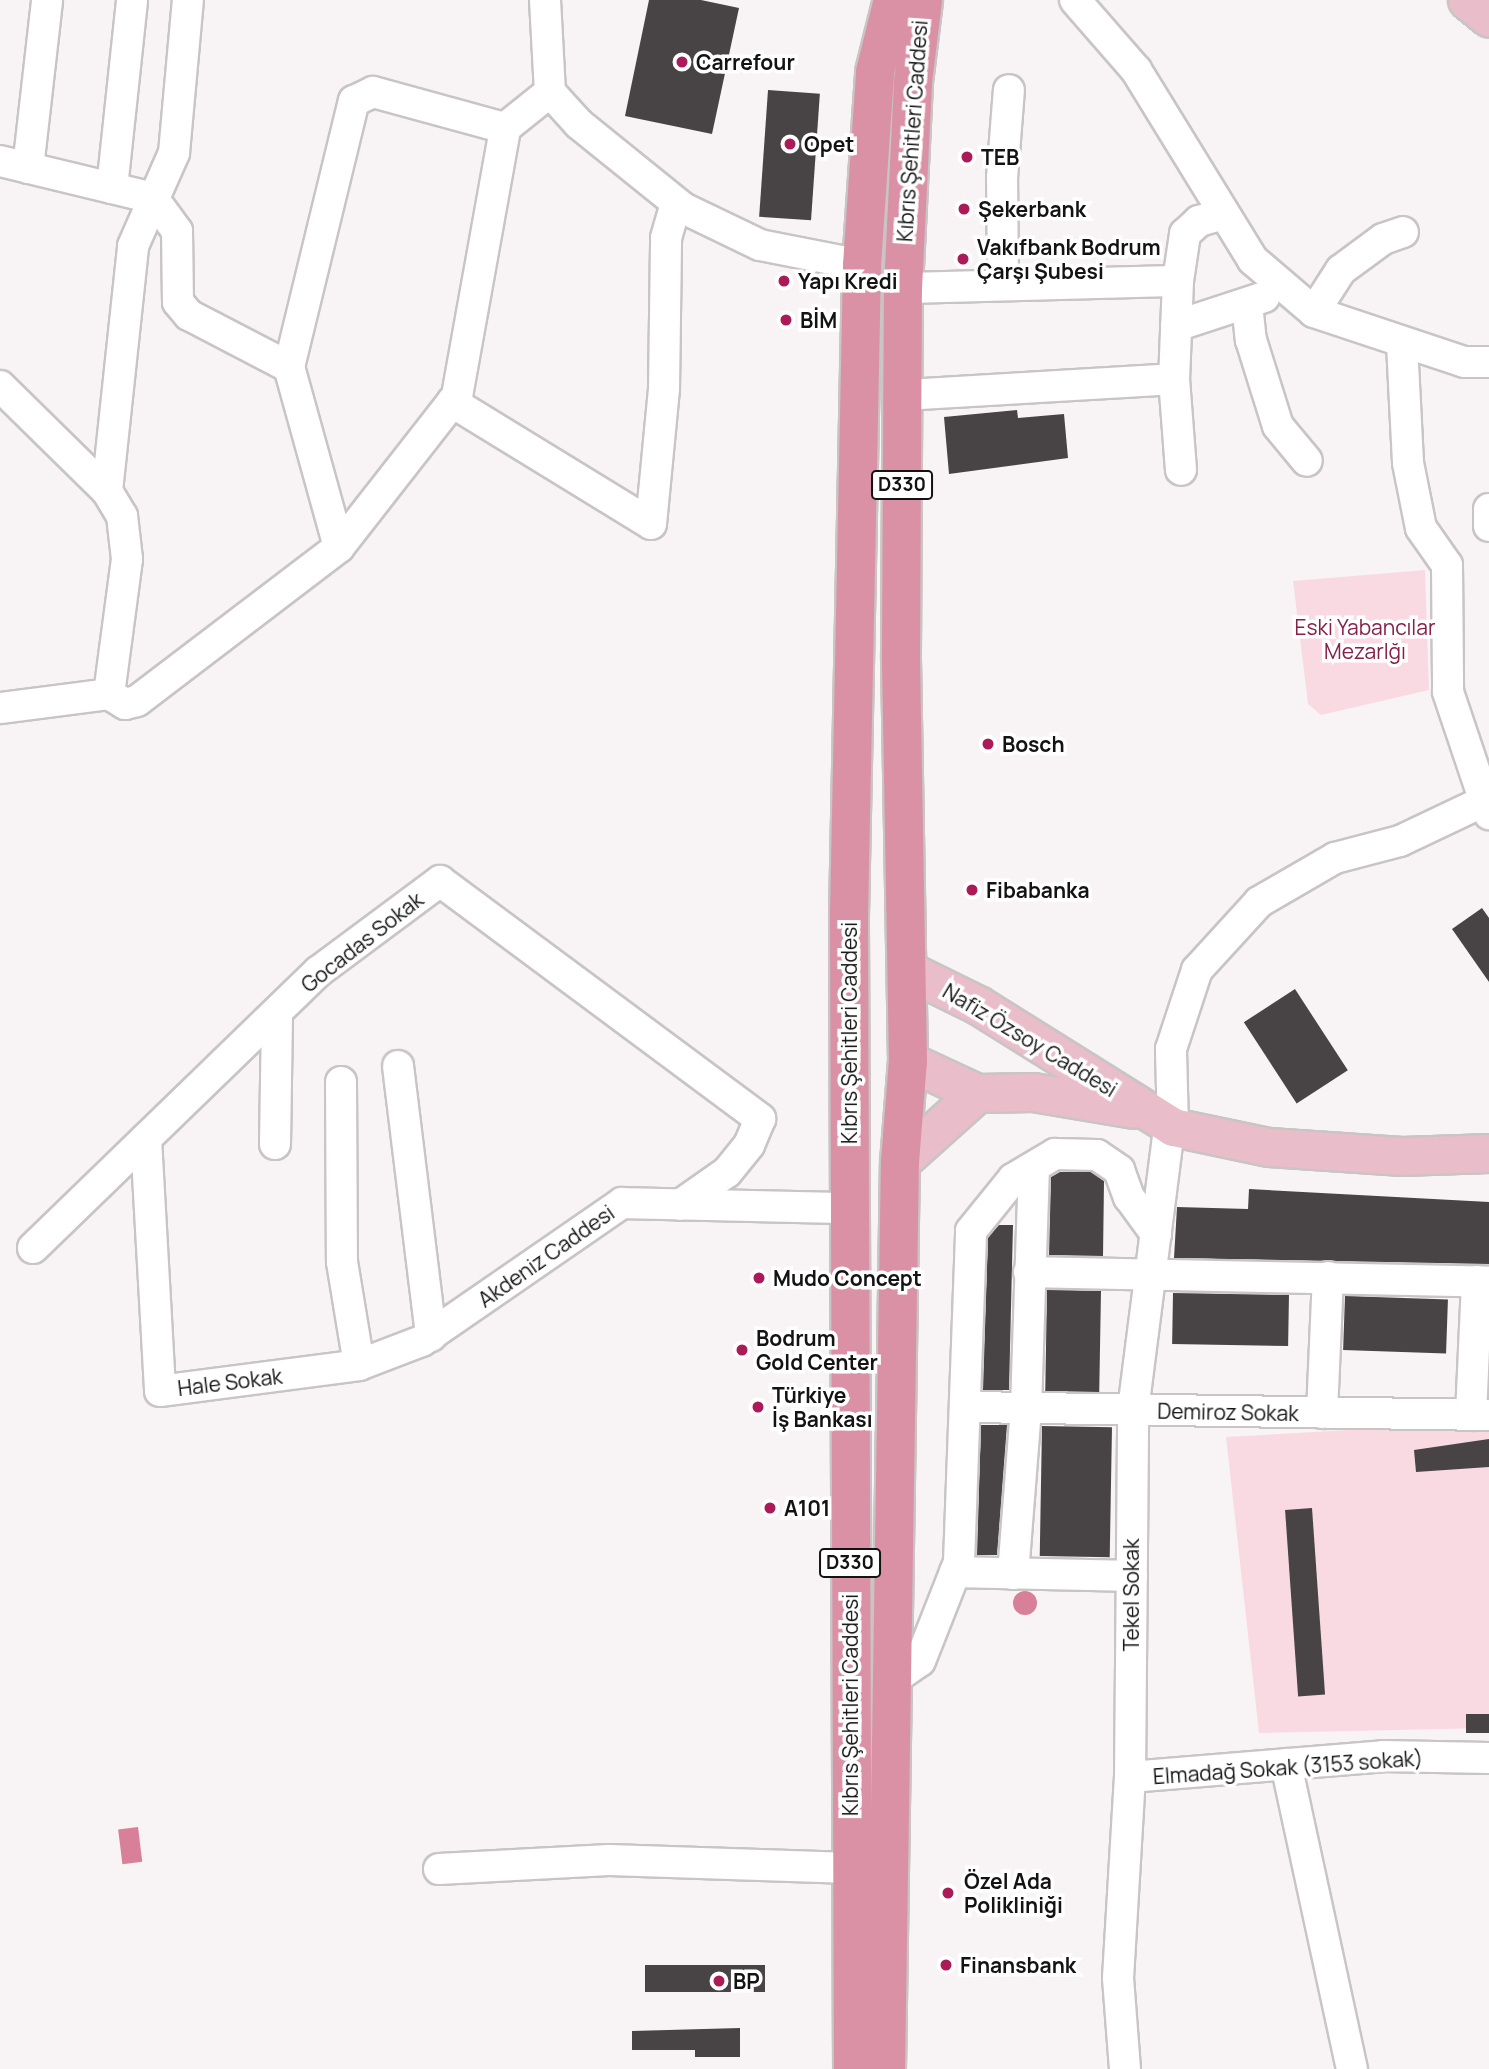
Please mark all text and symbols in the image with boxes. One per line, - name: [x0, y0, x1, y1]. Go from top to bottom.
- street label: Kıbrıs Şehitleri Caddesi: [892, 19, 932, 243]
- place label: Carrefour: [696, 49, 795, 75]
- marker: Carrefour: [674, 54, 690, 70]
- place label: Opet: [804, 131, 854, 157]
- marker: Opet: [782, 136, 798, 152]
- place label: TEB: [981, 144, 1019, 170]
- marker: TEB: [959, 149, 975, 165]
- place label: Şekerbank: [978, 196, 1086, 222]
- marker: Şekerbank: [956, 201, 972, 217]
- place label: Vakıfbank Bodrum Çarşı Şubesi: [977, 234, 1161, 284]
- marker: Vakıfbank Bodrum Çarşı Şubesi: [955, 251, 971, 267]
- place label: Yapı Kredi: [798, 268, 898, 294]
- marker: Yapı Kredi: [776, 273, 792, 289]
- place label: BİM: [800, 307, 837, 333]
- marker: BİM: [778, 312, 794, 328]
- road number: D330: [870, 470, 934, 500]
- park label: Eski Yabancılar Mezarlğı: [1294, 614, 1436, 664]
- place label: Bosch: [1002, 731, 1065, 757]
- marker: Bosch: [980, 736, 996, 752]
- place label: Fibabanka: [986, 877, 1089, 903]
- marker: Fibabanka: [964, 882, 980, 898]
- street label: Gocadas Sokak: [296, 887, 428, 997]
- street label: Kıbrıs Şehitleri Caddesi: [836, 922, 862, 1144]
- street label: Nafiz Özsoy Caddesi: [938, 978, 1122, 1102]
- street label: Akdeniz Caddesi: [473, 1200, 619, 1312]
- place label: Mudo Concept: [773, 1265, 922, 1291]
- marker: Mudo Concept: [751, 1270, 767, 1286]
- place label: Bodrum Gold Center: [756, 1325, 878, 1375]
- marker: Bodrum Gold Center: [734, 1342, 750, 1358]
- street label: Hale Sokak: [176, 1363, 284, 1401]
- place label: Türkiye İş Bankası: [772, 1382, 873, 1432]
- street label: Demiroz Sokak: [1157, 1398, 1299, 1426]
- marker: Türkiye İş Bankası: [750, 1399, 766, 1415]
- place label: A101: [784, 1495, 830, 1521]
- marker: A101: [762, 1500, 778, 1516]
- street label: Tekel Sokak: [1118, 1539, 1144, 1651]
- road number: D330: [818, 1548, 882, 1578]
- street label: Kıbrıs Şehitleri Caddesi: [837, 1594, 863, 1816]
- street label: Elmadağ Sokak (3153 sokak): [1152, 1745, 1424, 1789]
- place label: Özel Ada Polikliniği: [964, 1868, 1063, 1918]
- marker: Özel Ada Polikliniği: [938, 1883, 958, 1903]
- place label: Finansbank: [960, 1952, 1076, 1978]
- marker: Finansbank: [938, 1957, 954, 1973]
- place label: BP: [733, 1968, 760, 1994]
- marker: BP: [711, 1973, 727, 1989]

